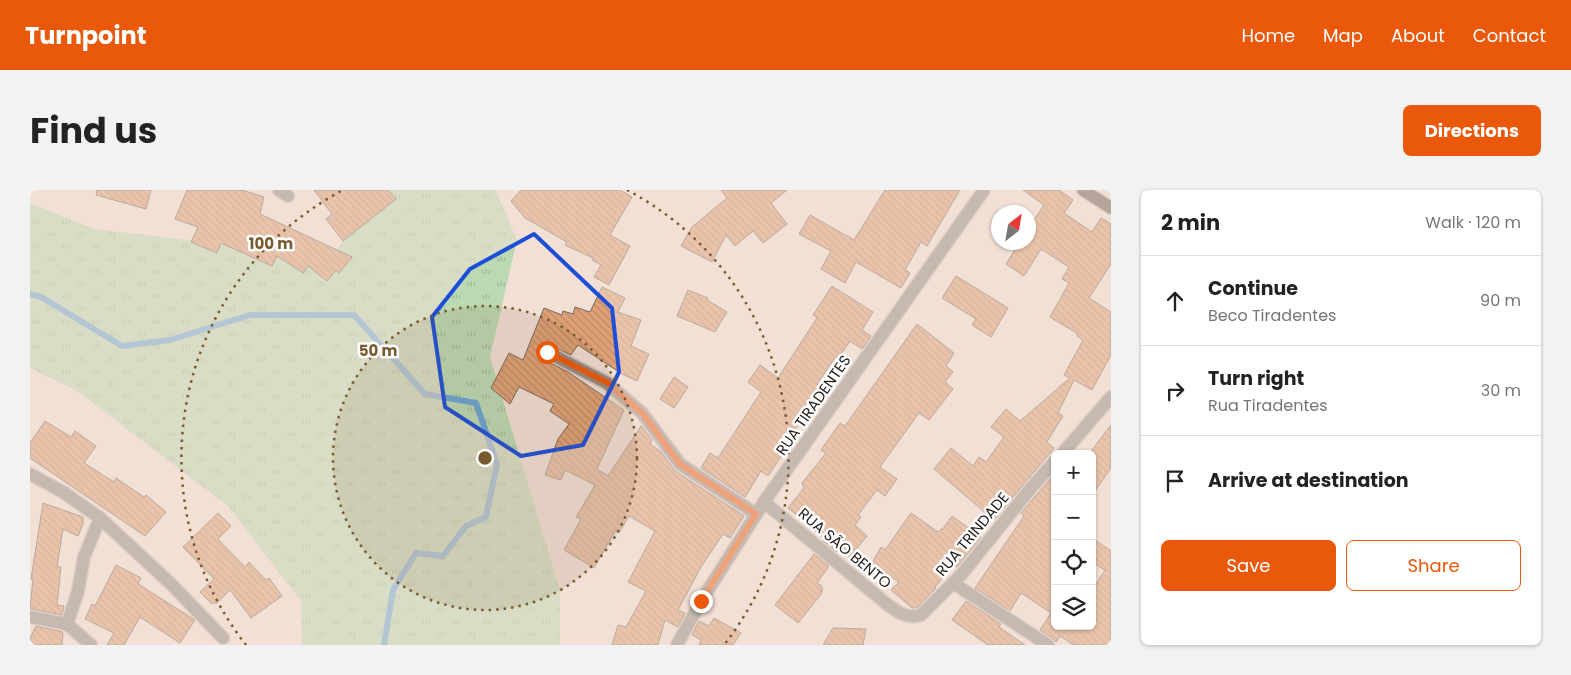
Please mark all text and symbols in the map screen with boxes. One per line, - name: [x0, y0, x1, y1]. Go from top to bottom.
- text: Turnpoint: [25, 19, 146, 52]
- text: Home: [1241, 23, 1295, 48]
- text: Map: [1323, 23, 1363, 48]
- text: About: [1391, 23, 1445, 48]
- text: Contact: [1473, 23, 1546, 48]
- button: Directions: [1403, 105, 1541, 156]
- text: Find us: [30, 106, 157, 155]
- north arrow: [991, 205, 1036, 250]
- text: 2 min: [1161, 208, 1220, 237]
- text: Walk · 120 m: [1425, 211, 1521, 234]
- text: 100 m: [249, 233, 293, 254]
- text: Continue: [1208, 275, 1298, 302]
- icon: ahead: [1161, 287, 1189, 315]
- text: 90 m: [1480, 289, 1521, 312]
- text: Beco Tiradentes: [1208, 304, 1336, 327]
- text: 50 m: [359, 340, 397, 361]
- route start: [536, 341, 559, 364]
- street label: RUA TIRADENTES: [771, 351, 855, 459]
- text: Turn right: [1208, 365, 1304, 392]
- icon: right: [1161, 377, 1189, 405]
- text: 30 m: [1481, 379, 1521, 402]
- text: Rua Tiradentes: [1208, 394, 1328, 417]
- centre of rings: [476, 449, 494, 467]
- map controls: [1051, 450, 1096, 630]
- button: +: [1051, 450, 1096, 495]
- icon: arrive: [1161, 467, 1189, 495]
- text: Arrive at destination: [1208, 467, 1409, 494]
- street label: RUA TRINDADE: [931, 487, 1013, 581]
- button: −: [1051, 495, 1096, 540]
- street label: RUA SÃO BENTO: [794, 503, 896, 593]
- button: locate: [1051, 540, 1096, 585]
- button: Save: [1161, 540, 1336, 591]
- button: Share: [1346, 540, 1521, 591]
- button: layers: [1051, 585, 1096, 630]
- route end: [690, 590, 713, 613]

